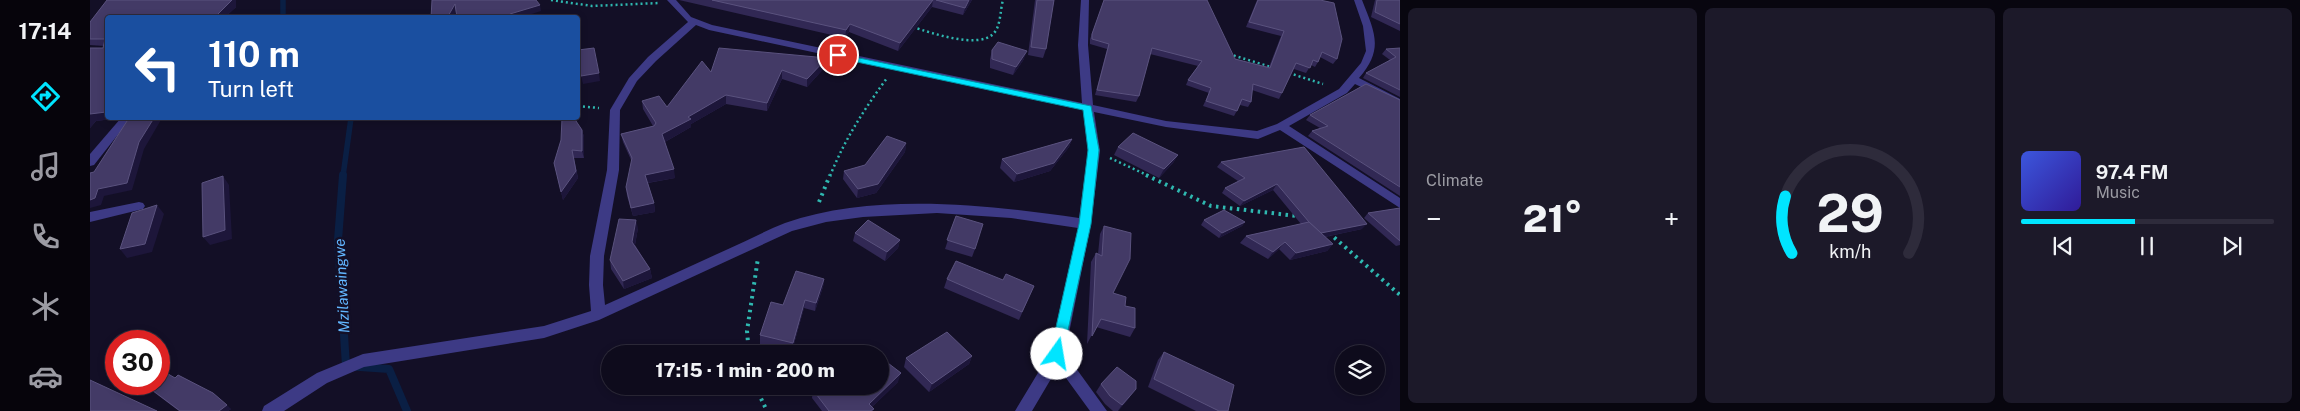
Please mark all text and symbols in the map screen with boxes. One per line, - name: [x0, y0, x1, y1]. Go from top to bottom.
- text: 17:14: [19, 18, 71, 44]
- text: 110 m: [208, 34, 300, 75]
- pin: [817, 34, 859, 76]
- icon: left: [125, 35, 190, 100]
- icon: arrive: [824, 41, 852, 69]
- text: Turn left: [208, 76, 294, 102]
- icon: directions: [28, 79, 63, 114]
- icon: music: [28, 149, 63, 184]
- text: 97.4 FM: [2096, 161, 2169, 183]
- text: Climate: [1426, 171, 1483, 190]
- text: 29: [1816, 183, 1884, 244]
- text: Music: [2096, 183, 2140, 202]
- text: 21°: [1523, 196, 1582, 241]
- text: −: [1426, 202, 1442, 235]
- text: +: [1664, 202, 1679, 235]
- icon: phone: [28, 219, 63, 254]
- icon: previous: [2049, 232, 2077, 260]
- icon: pause: [2133, 232, 2161, 260]
- icon: next: [2218, 232, 2246, 260]
- water label: Mzilawaingwe: [331, 238, 352, 334]
- text: km/h: [1829, 241, 1871, 262]
- icon: climate: [28, 289, 63, 324]
- position arrow: [1030, 327, 1082, 379]
- speed limit sign: 30: [105, 330, 170, 395]
- map controls: [1335, 345, 1385, 395]
- button: layers: [1335, 345, 1385, 395]
- icon: car: [28, 359, 63, 394]
- text: 17:15 · 1 min · 200 m: [655, 359, 835, 381]

